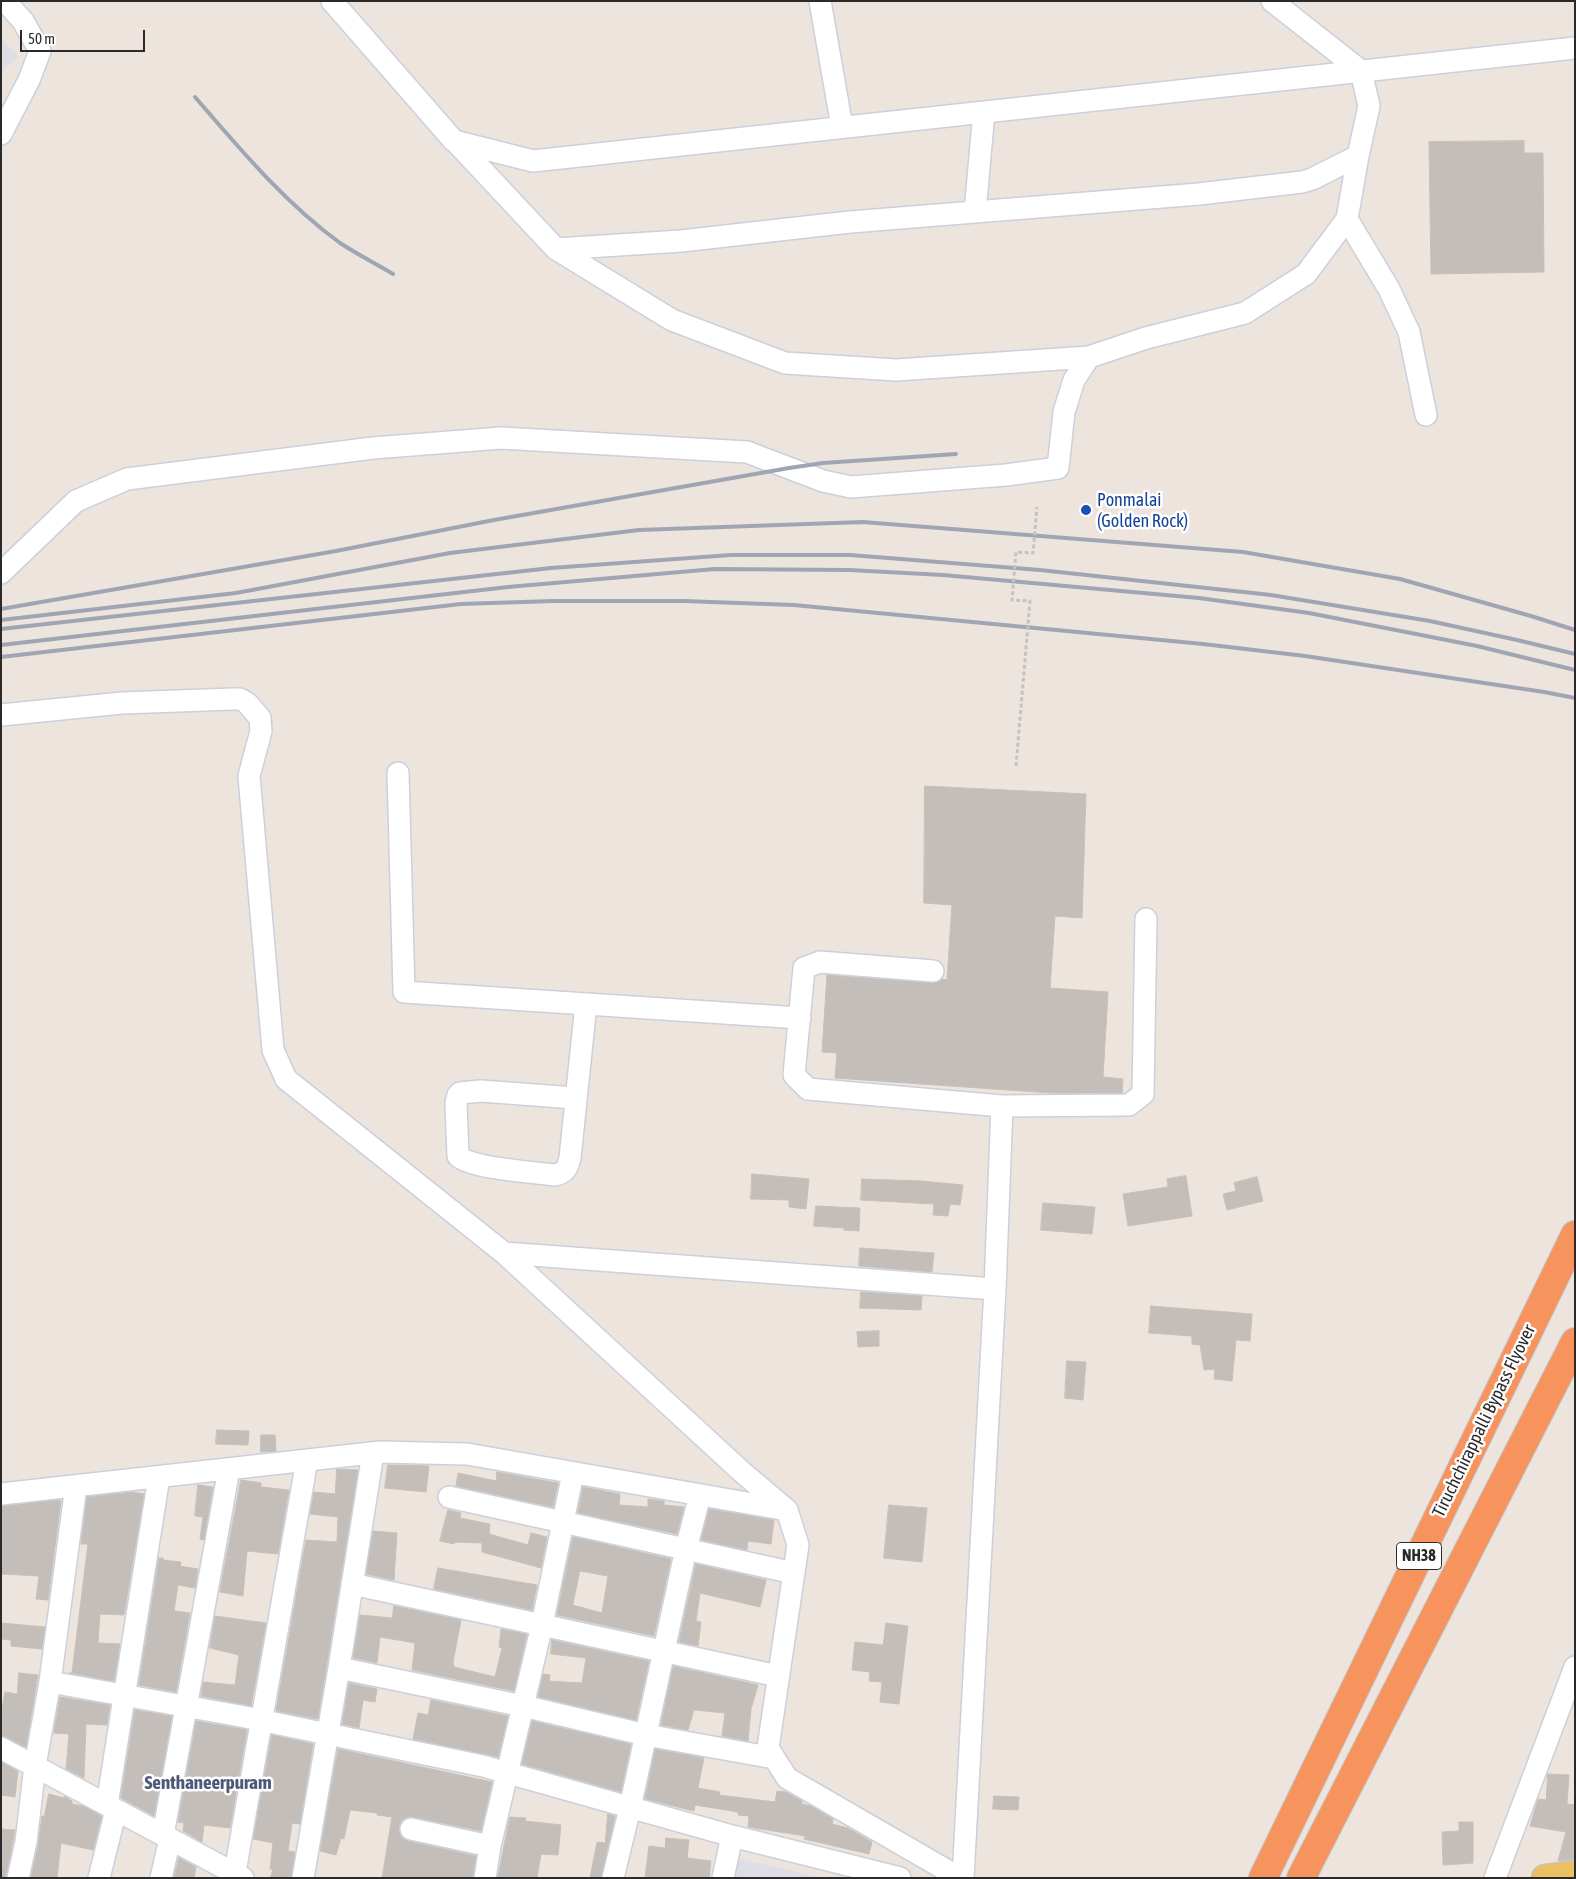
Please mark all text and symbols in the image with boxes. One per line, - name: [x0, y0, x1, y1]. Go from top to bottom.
- scale bar: [22, 20, 148, 52]
- text: 50 m: [28, 30, 55, 47]
- place label: Ponmalai (Golden Rock): [1097, 489, 1188, 532]
- marker: Ponmalai (Golden Rock): [1079, 503, 1093, 517]
- street label: Tiruchchirappalli Bypass Flyover: [1428, 1321, 1540, 1521]
- road number: NH38: [1396, 1542, 1442, 1570]
- district label: Senthaneerpuram: [144, 1772, 272, 1794]

